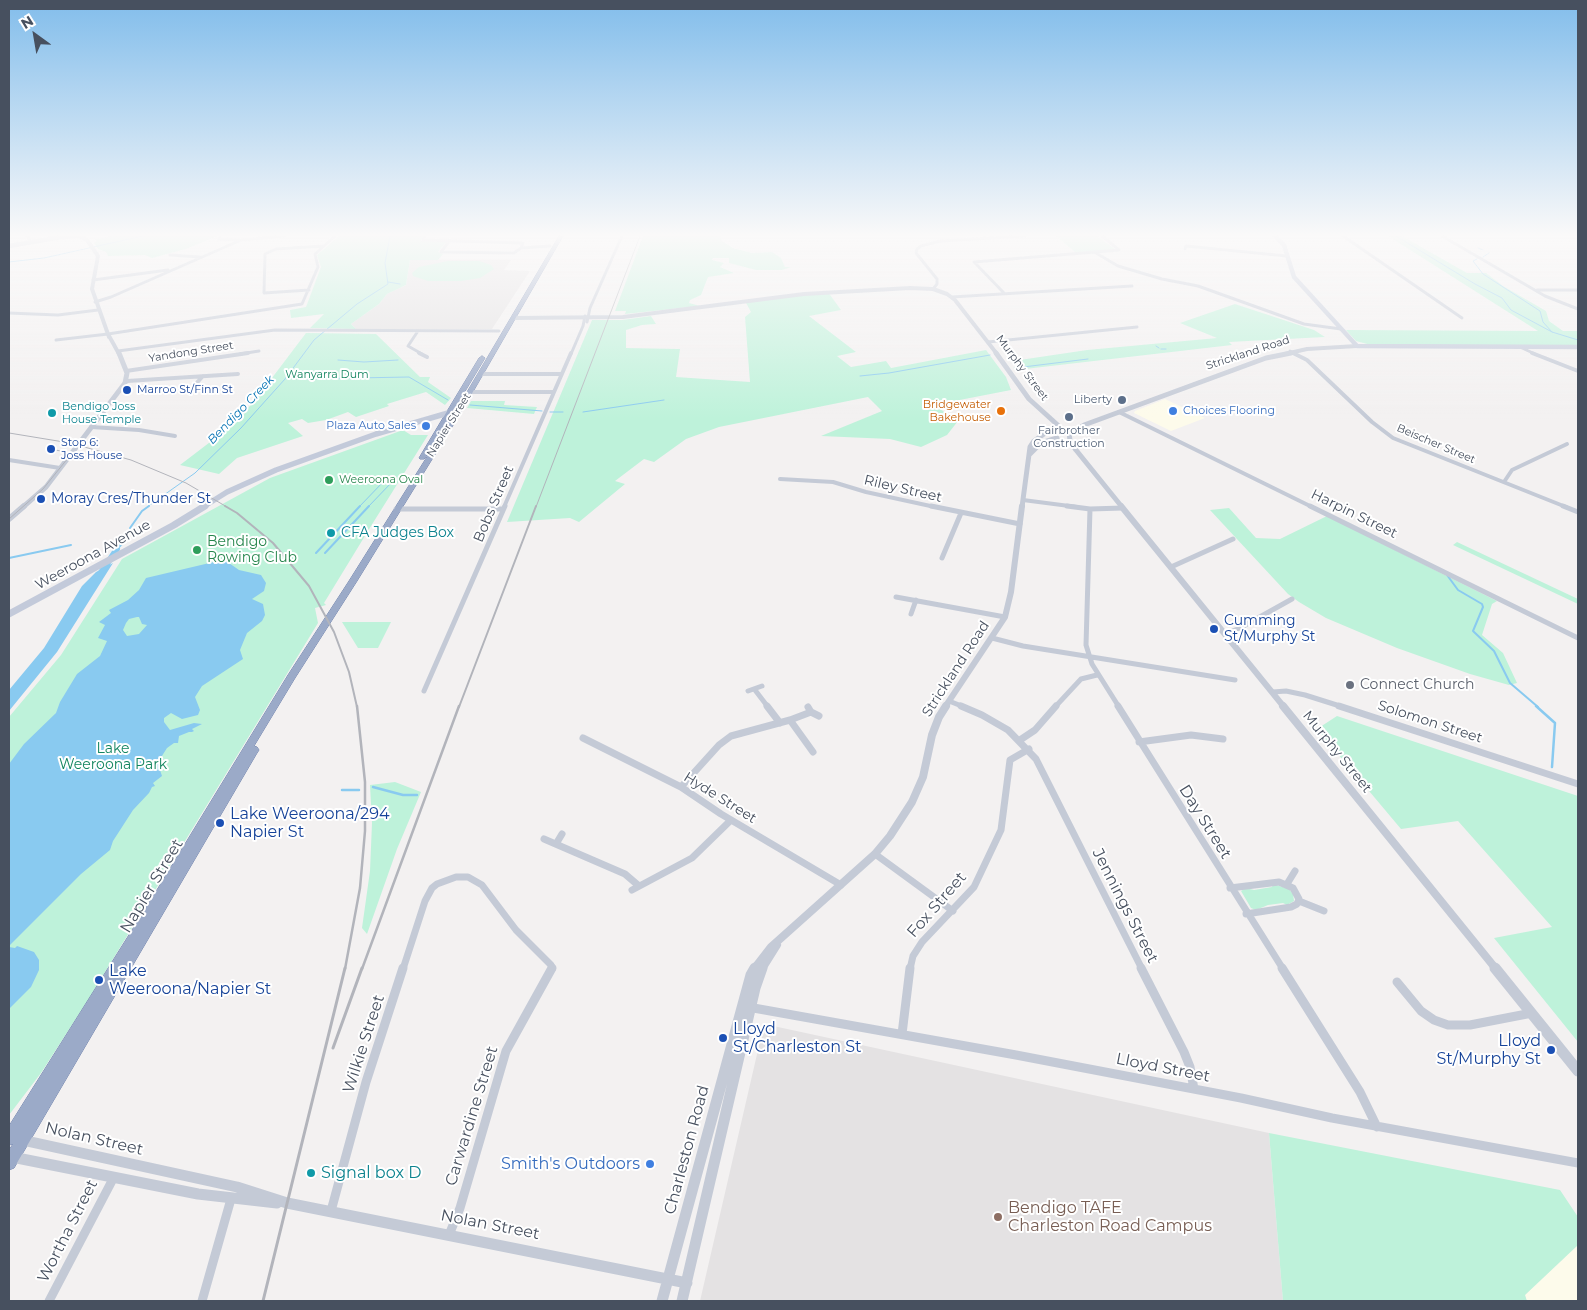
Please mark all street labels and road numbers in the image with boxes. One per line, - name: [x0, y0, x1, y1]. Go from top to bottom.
- street label: Murphy Street: [993, 332, 1051, 404]
- street label: Strickland Road: [1205, 333, 1291, 373]
- street label: Yandong Street: [148, 339, 234, 365]
- street label: Napier Street: [424, 391, 474, 459]
- street label: Beischer Street: [1395, 422, 1477, 466]
- street label: Bobs Street: [470, 463, 518, 545]
- street label: Riley Street: [862, 472, 944, 506]
- street label: Harpin Street: [1308, 486, 1400, 542]
- street label: Weeroona Avenue: [33, 516, 153, 594]
- street label: Strickland Road: [919, 618, 993, 720]
- street label: Solomon Street: [1376, 697, 1484, 747]
- street label: Murphy Street: [1299, 708, 1375, 796]
- street label: Hyde Street: [680, 769, 760, 827]
- street label: Day Street: [1175, 781, 1235, 863]
- street label: Napier Street: [116, 836, 188, 936]
- street label: Jennings Street: [1088, 846, 1162, 966]
- street label: Fox Street: [903, 868, 971, 942]
- street label: Wilkie Street: [339, 992, 389, 1096]
- street label: Carwardine Street: [442, 1044, 502, 1188]
- street label: Lloyd Street: [1114, 1049, 1212, 1087]
- street label: Charleston Road: [661, 1083, 713, 1217]
- street label: Nolan Street: [43, 1118, 145, 1160]
- street label: Wortha Street: [34, 1176, 102, 1286]
- street label: Nolan Street: [439, 1206, 541, 1244]

